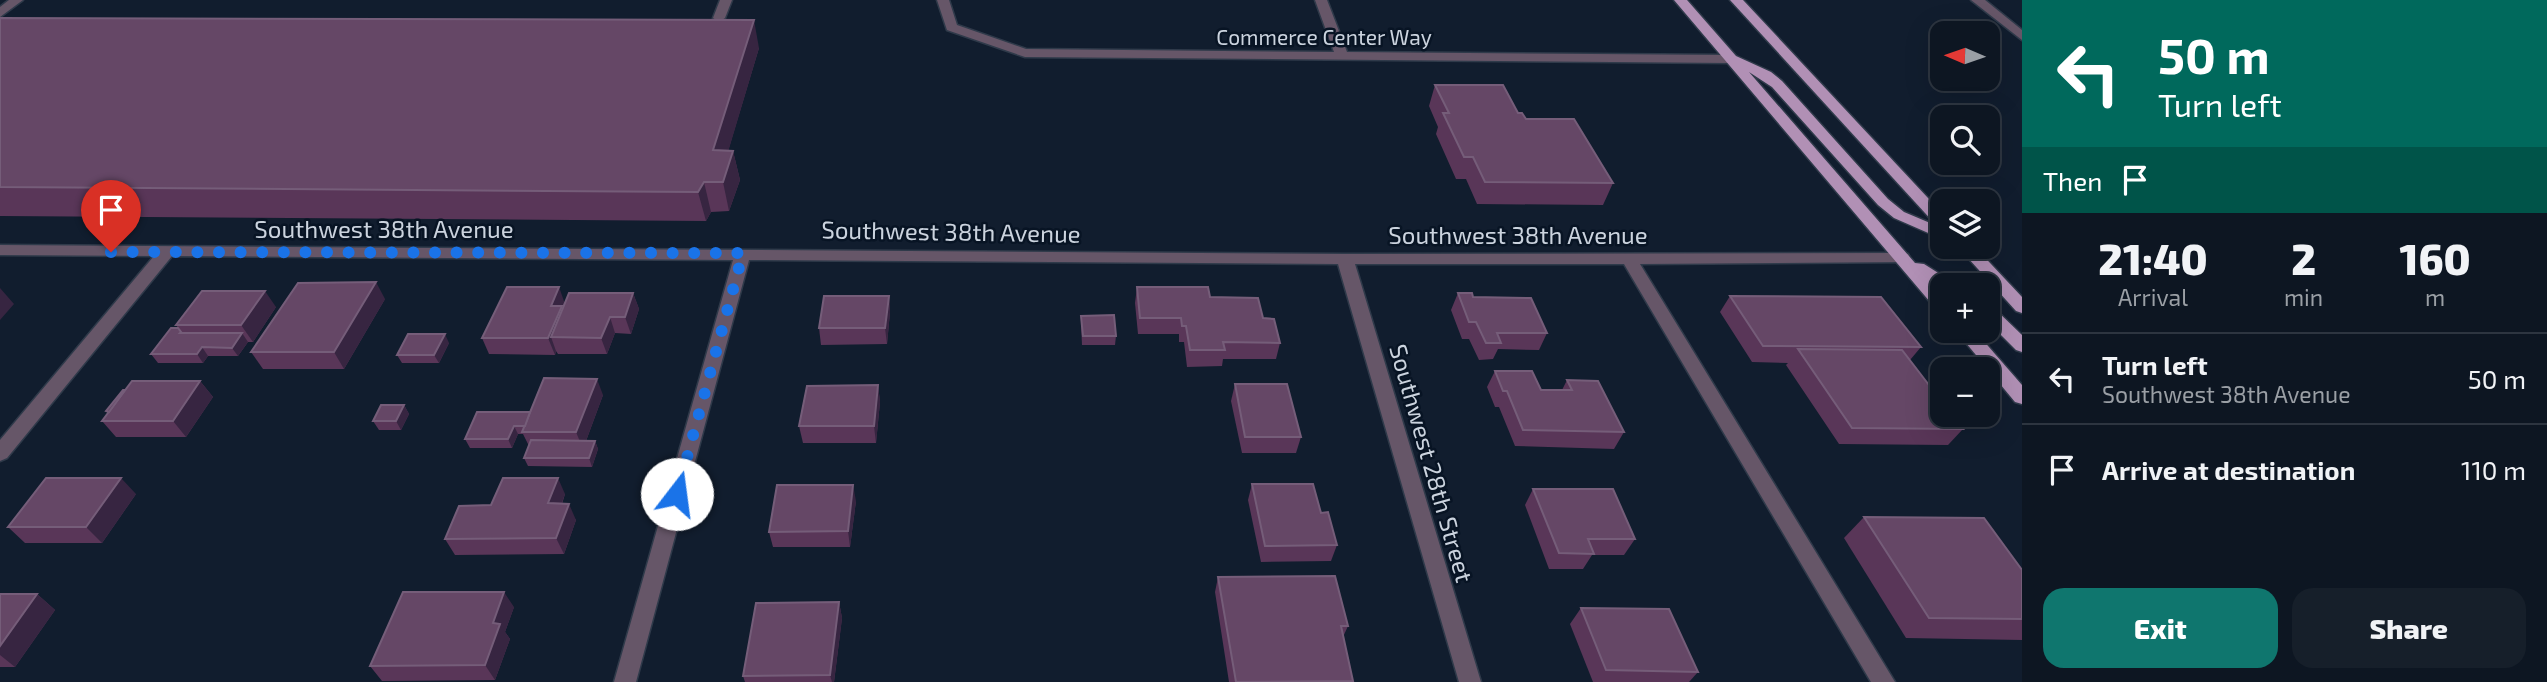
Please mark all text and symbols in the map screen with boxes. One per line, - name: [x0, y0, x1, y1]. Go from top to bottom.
- north arrow: [1930, 21, 2000, 91]
- map controls: [1930, 21, 2000, 427]
- street label: Commerce Center Way: [1216, 24, 1432, 49]
- text: 50 m: [2158, 25, 2270, 84]
- icon: left: [2043, 28, 2134, 119]
- text: Turn left: [2158, 85, 2282, 123]
- button: search: [1930, 105, 2000, 175]
- icon: arrive: [2116, 161, 2154, 199]
- text: Then: [2043, 165, 2102, 196]
- pin: [81, 180, 141, 252]
- button: layers: [1930, 189, 2000, 259]
- icon: arrive: [92, 191, 130, 229]
- street label: Southwest 38th Avenue: [254, 214, 514, 243]
- street label: Southwest 38th Avenue: [821, 214, 1081, 248]
- street label: Southwest 38th Avenue: [1388, 220, 1648, 249]
- text: 21:40: [2098, 233, 2208, 283]
- text: 2: [2291, 233, 2316, 283]
- text: 160: [2399, 233, 2471, 283]
- button: +: [1930, 273, 2000, 343]
- text: Arrival: [2118, 283, 2188, 311]
- text: min: [2284, 283, 2323, 311]
- text: m: [2425, 283, 2445, 311]
- street label: Southwest 28th Street: [1384, 341, 1480, 585]
- text: Turn left: [2102, 349, 2208, 380]
- button: −: [1930, 357, 2000, 427]
- icon: left: [2043, 360, 2081, 398]
- text: 50 m: [2468, 363, 2526, 394]
- text: Southwest 38th Avenue: [2102, 380, 2351, 408]
- icon: arrive: [2043, 451, 2081, 489]
- text: Arrive at destination: [2102, 454, 2355, 485]
- text: 110 m: [2461, 454, 2526, 485]
- position arrow: [640, 457, 714, 531]
- button: Exit: [2043, 588, 2278, 668]
- button: Share: [2292, 588, 2526, 668]

